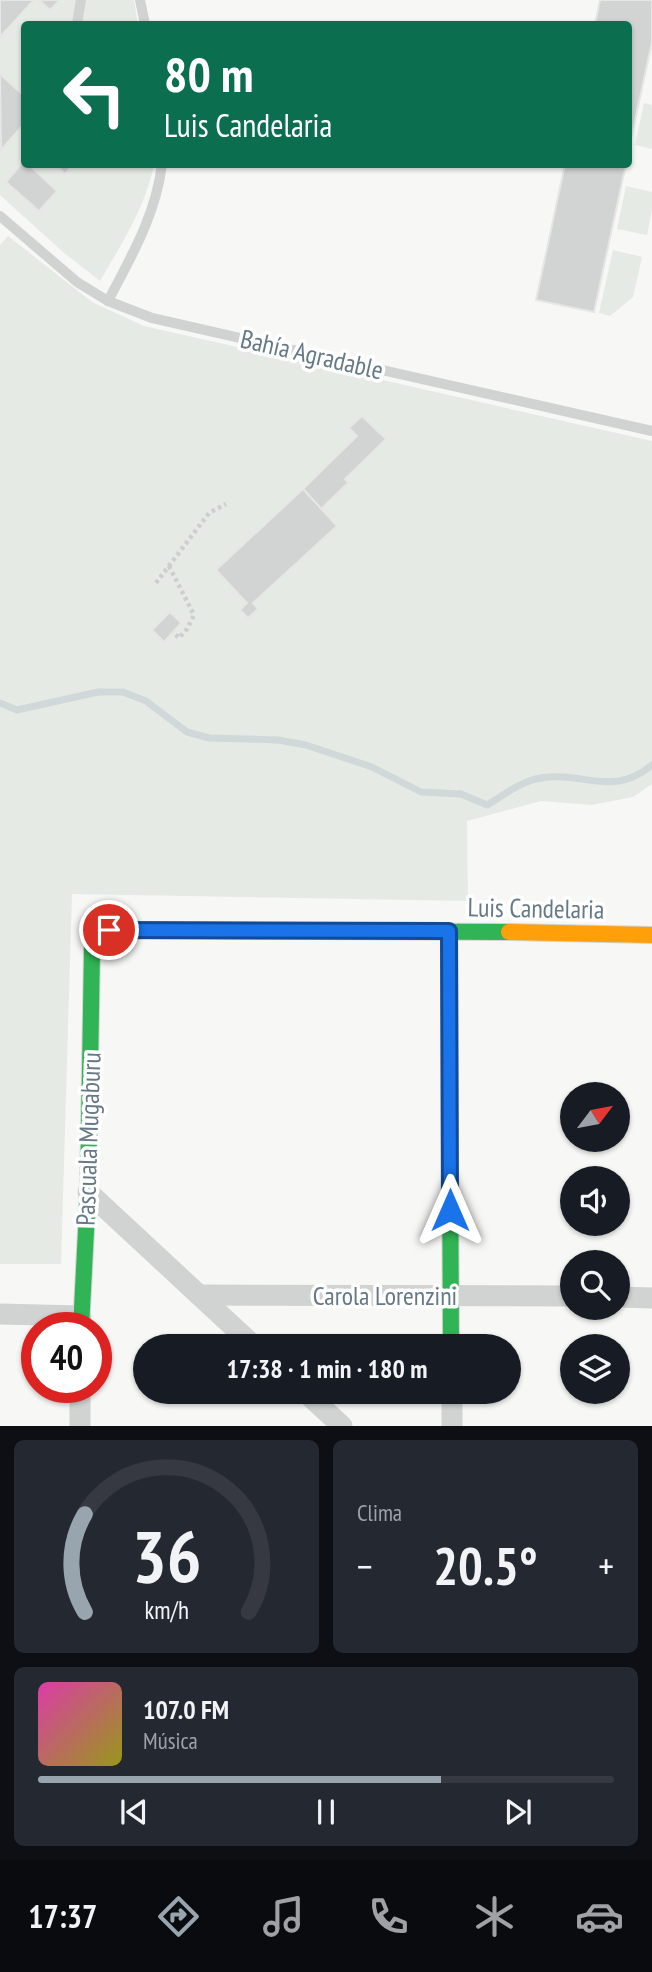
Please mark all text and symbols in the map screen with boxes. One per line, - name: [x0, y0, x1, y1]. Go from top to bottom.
- text: 80 m: [164, 42, 253, 106]
- icon: left: [49, 49, 140, 140]
- text: Luis Candelaria: [164, 104, 332, 146]
- street label: Bahía Agradable: [237, 322, 387, 386]
- street label: Luis Candelaria: [467, 890, 605, 926]
- pin: [79, 900, 139, 960]
- icon: arrive: [90, 911, 128, 949]
- street label: Pascuala Mugaburu: [68, 1052, 108, 1226]
- north arrow: [560, 1082, 630, 1152]
- map controls: [560, 1082, 630, 1404]
- button: sound: [560, 1166, 630, 1236]
- position arrow: [413, 1173, 487, 1247]
- button: search: [560, 1250, 630, 1320]
- street label: Carola Lorenzini: [313, 1279, 457, 1312]
- speed limit sign: 40: [21, 1312, 112, 1403]
- button: layers: [560, 1334, 630, 1404]
- text: 17:38 · 1 min · 180 m: [227, 1352, 427, 1385]
- text: Clima: [357, 1498, 402, 1527]
- text: 36: [132, 1509, 201, 1603]
- text: 20.5°: [433, 1532, 538, 1599]
- text: −: [357, 1541, 373, 1590]
- text: +: [598, 1541, 614, 1590]
- text: km/h: [144, 1594, 189, 1626]
- text: 107.0 FM: [143, 1693, 229, 1726]
- text: Música: [143, 1726, 198, 1755]
- icon: previous: [115, 1793, 153, 1831]
- icon: pause: [307, 1793, 345, 1831]
- icon: next: [499, 1793, 537, 1831]
- icon: directions: [154, 1892, 203, 1941]
- icon: music: [259, 1892, 308, 1941]
- icon: phone: [364, 1892, 413, 1941]
- icon: climate: [470, 1892, 519, 1941]
- icon: car: [575, 1892, 624, 1941]
- text: 17:37: [28, 1895, 97, 1937]

